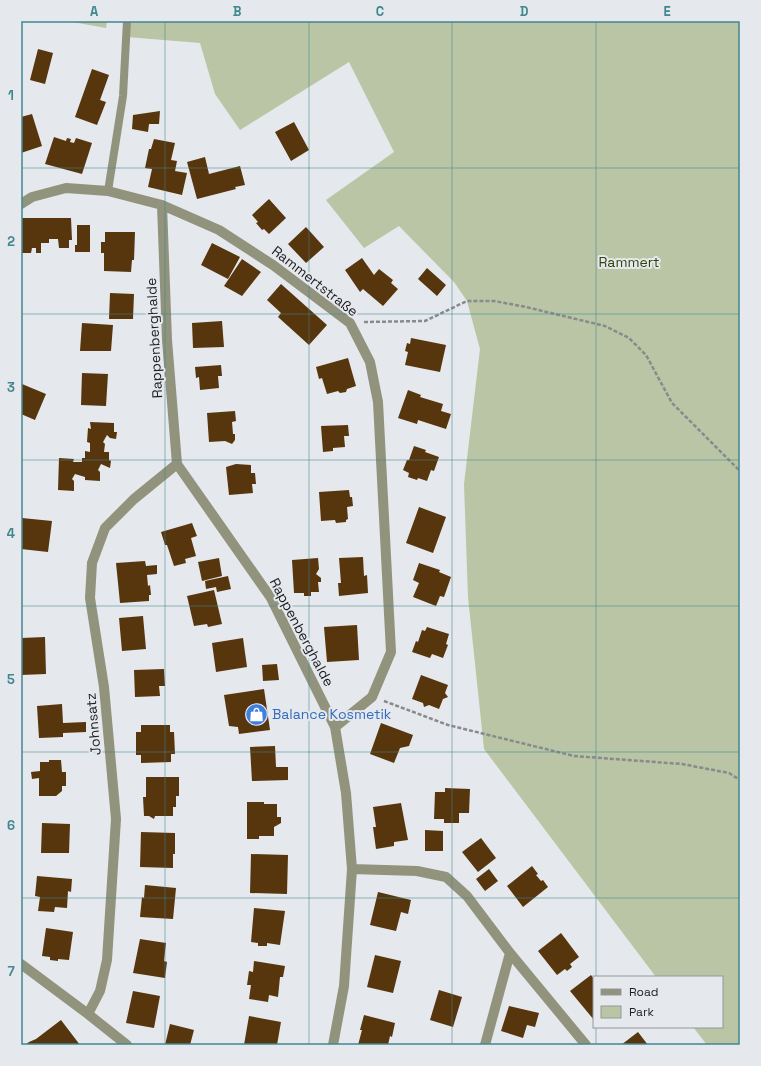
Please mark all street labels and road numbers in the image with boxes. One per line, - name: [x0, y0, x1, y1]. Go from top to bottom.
- street label: Rammertstraße: [268, 242, 362, 320]
- street label: Rappenberghalde: [142, 277, 166, 399]
- street label: Rappenberghalde: [266, 575, 338, 689]
- street label: Johnsatz: [81, 692, 105, 756]

